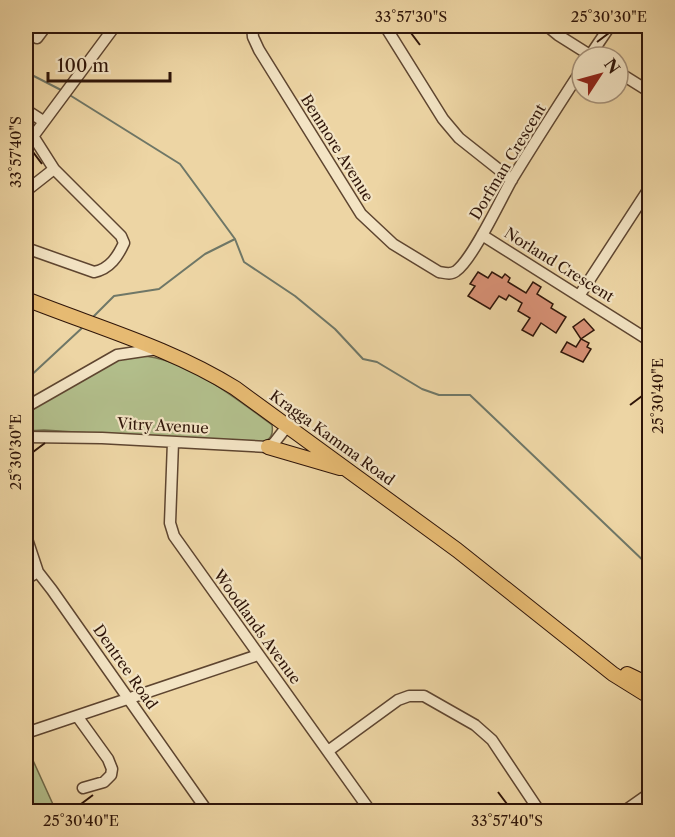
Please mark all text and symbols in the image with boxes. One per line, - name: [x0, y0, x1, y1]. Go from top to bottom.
- text: 33°57'30"S: [375, 7, 447, 26]
- text: 25°30'30"E: [571, 7, 647, 26]
- scale bar: [48, 45, 170, 83]
- north arrow: [570, 45, 630, 105]
- text: 100 m: [57, 55, 109, 77]
- text: N: [600, 55, 624, 78]
- street label: Benmore Avenue: [297, 91, 378, 205]
- street label: Dorfman Crescent: [465, 100, 550, 223]
- text: 33°57'40"S: [6, 116, 25, 188]
- street label: Norland Crescent: [501, 223, 618, 306]
- text: 25°30'40"E: [648, 358, 667, 434]
- street label: Kragga Kamma Road: [266, 386, 398, 489]
- text: 25°30'30"E: [6, 414, 25, 490]
- street label: Vitry Avenue: [116, 414, 209, 437]
- street label: Woodlands Avenue: [209, 565, 305, 688]
- street label: Dentree Road: [89, 621, 162, 713]
- text: 25°30'40"E: [43, 811, 119, 830]
- text: 33°57'40"S: [471, 811, 543, 830]

